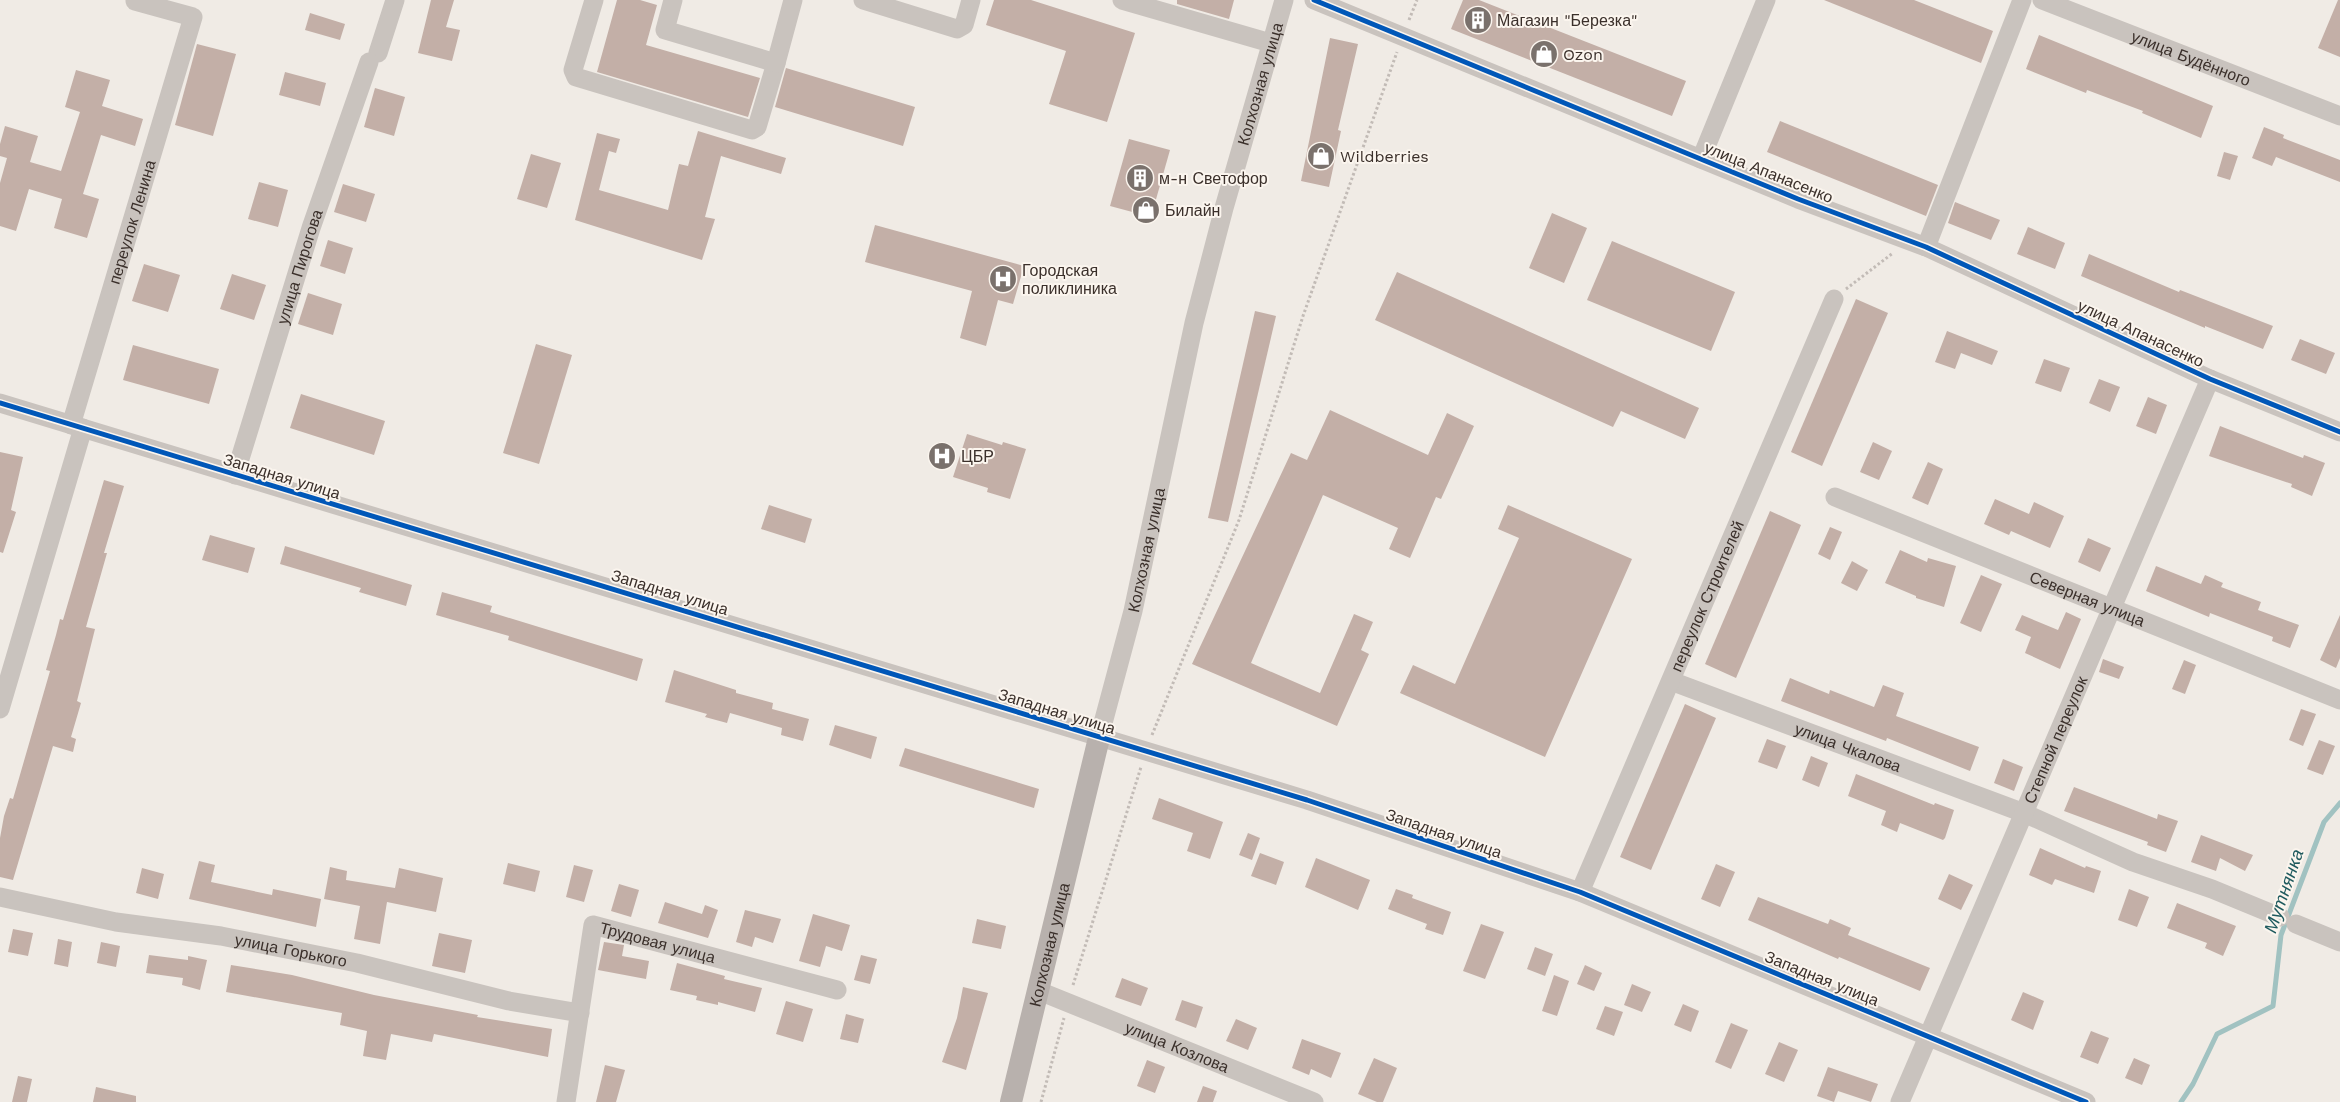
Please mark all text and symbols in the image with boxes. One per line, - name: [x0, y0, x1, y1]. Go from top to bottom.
- building icon: Магазин "Березка": [1463, 5, 1493, 35]
- place label: Магазин "Березка": [1497, 11, 1638, 30]
- street label: Колхозная улица: [1234, 20, 1287, 148]
- street label: улица Будённого: [2129, 27, 2253, 90]
- shop icon: Ozon: [1529, 39, 1559, 69]
- place label: Ozon: [1563, 45, 1603, 64]
- street label: улица Апанасенко: [1702, 138, 1836, 207]
- shop icon: Wildberries: [1306, 141, 1336, 171]
- place label: Wildberries: [1340, 147, 1429, 166]
- street label: переулок Ленина: [105, 158, 160, 286]
- building icon: м-н Светофор: [1125, 163, 1155, 193]
- place label: м-н Светофор: [1159, 169, 1268, 188]
- shop icon: Билайн: [1131, 195, 1161, 225]
- place label: Билайн: [1165, 201, 1220, 220]
- street label: улица Пирогова: [273, 207, 327, 327]
- place label: Городская поликлиника: [1022, 261, 1117, 298]
- hospital icon: Городская поликлиника: [988, 264, 1018, 294]
- street label: улица Апанасенко: [2075, 296, 2207, 371]
- hospital icon: ЦБР: [927, 441, 957, 471]
- place label: ЦБР: [961, 447, 994, 466]
- street label: Западная улица: [221, 450, 343, 503]
- street label: Колхозная улица: [1124, 486, 1169, 614]
- street label: переулок Строителей: [1667, 518, 1748, 674]
- street label: Западная улица: [609, 566, 731, 619]
- street label: Северная улица: [2027, 567, 2148, 631]
- street label: Степной переулок: [2020, 673, 2092, 807]
- street label: Западная улица: [996, 685, 1118, 738]
- street label: улица Чкалова: [1792, 719, 1904, 776]
- street label: Западная улица: [1383, 805, 1504, 862]
- water label: Мутнянка: [2259, 846, 2308, 935]
- street label: Колхозная улица: [1025, 881, 1074, 1009]
- street label: Трудовая улица: [598, 918, 717, 967]
- street label: улица Горького: [233, 930, 349, 971]
- street label: Западная улица: [1762, 947, 1882, 1010]
- street label: улица Козлова: [1122, 1018, 1232, 1077]

